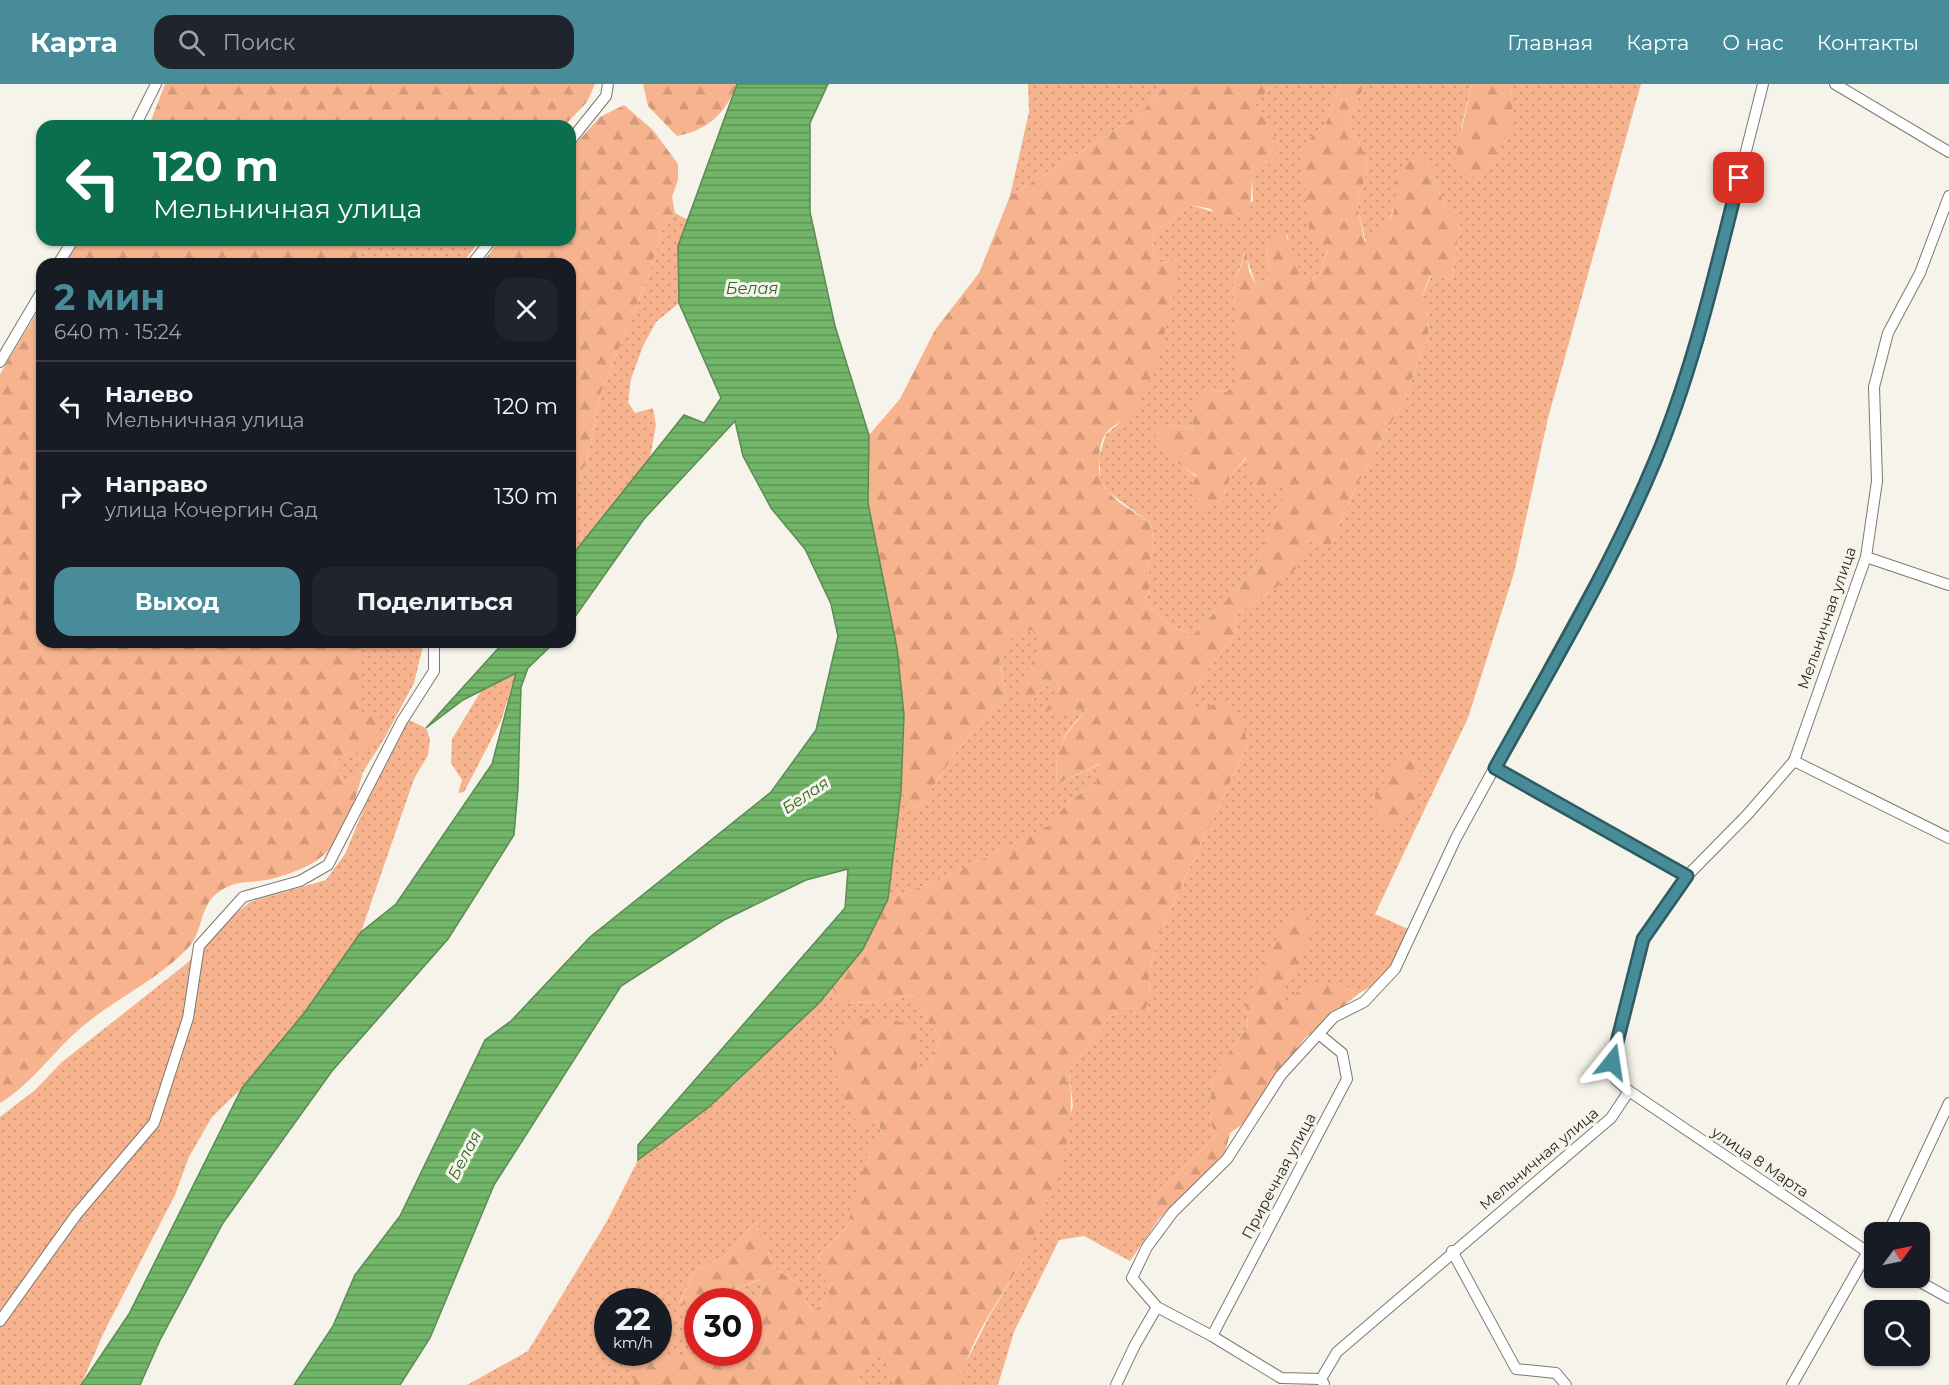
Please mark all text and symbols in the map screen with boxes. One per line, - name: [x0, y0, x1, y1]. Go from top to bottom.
- search box: [154, 15, 574, 69]
- text: Карта: [30, 25, 118, 59]
- icon: search: [175, 26, 208, 59]
- text: Поиск: [223, 29, 295, 56]
- text: Главная: [1507, 30, 1593, 55]
- text: Карта: [1626, 30, 1689, 55]
- text: О нас: [1722, 30, 1784, 55]
- text: Контакты: [1817, 30, 1919, 55]
- text: 120 m: [153, 140, 279, 192]
- icon: left: [54, 144, 132, 222]
- pin: [1713, 152, 1764, 203]
- icon: arrive: [1722, 161, 1755, 194]
- text: Мельничная улица: [153, 192, 422, 225]
- text: 2 мин: [54, 275, 165, 319]
- button: close: [495, 278, 558, 341]
- water label: Белая: [726, 279, 778, 298]
- text: 640 m · 15:24: [54, 320, 182, 344]
- text: Налево: [105, 381, 193, 408]
- icon: left: [54, 390, 87, 423]
- text: 120 m: [494, 393, 558, 420]
- text: Мельничная улица: [105, 408, 305, 432]
- text: Направо: [105, 471, 208, 498]
- icon: right: [54, 480, 87, 513]
- text: 130 m: [494, 483, 558, 510]
- text: улица Кочергин Сад: [105, 498, 318, 522]
- street label: Мельничная улица: [1793, 544, 1860, 692]
- button: Выход: [54, 567, 300, 636]
- button: Поделиться: [312, 567, 558, 636]
- water label: Белая: [778, 773, 832, 818]
- position arrow: [1580, 1030, 1644, 1094]
- street label: Мельничная улица: [1475, 1103, 1602, 1214]
- street label: Приречная улица: [1237, 1109, 1320, 1242]
- street label: улица 8 Марта: [1707, 1121, 1813, 1201]
- water label: Белая: [444, 1128, 485, 1183]
- north arrow: [1864, 1222, 1930, 1288]
- map controls: [1864, 1222, 1930, 1366]
- speed limit sign: 30: [684, 1288, 762, 1366]
- button: search: [1864, 1300, 1930, 1366]
- text: 22: [615, 1301, 651, 1338]
- text: km/h: [613, 1333, 653, 1352]

